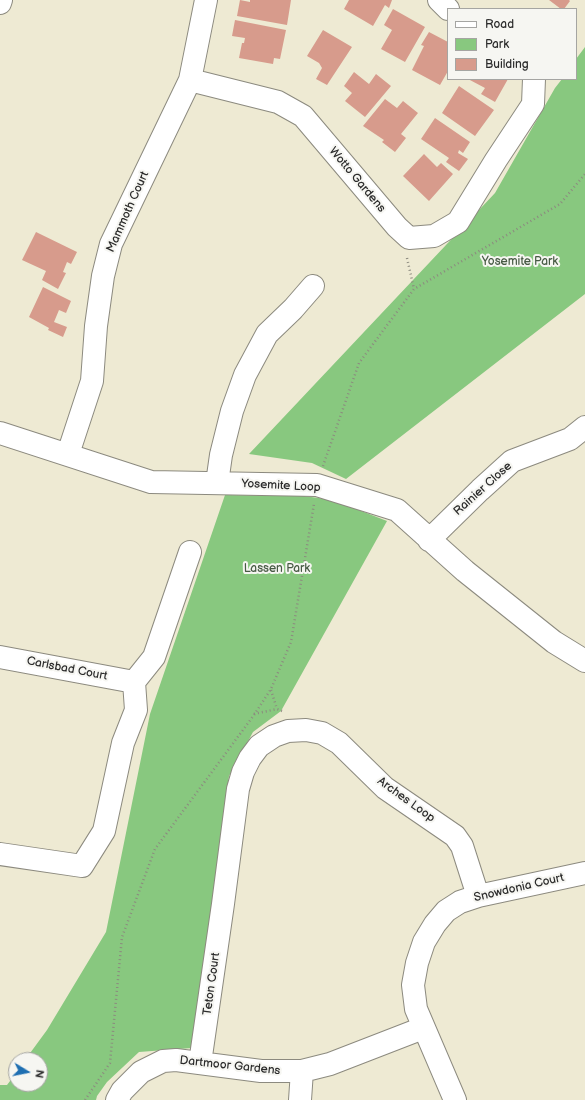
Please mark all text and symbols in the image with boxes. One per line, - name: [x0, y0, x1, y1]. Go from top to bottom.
- legend: [447, 8, 577, 80]
- text: Road: [485, 17, 514, 32]
- text: Park: [485, 37, 509, 52]
- text: Building: [485, 57, 529, 72]
- street label: Wotto Gardens: [326, 145, 388, 215]
- street label: Mammoth Court: [104, 169, 152, 255]
- park label: Yosemite Park: [482, 255, 558, 269]
- street label: Rainier Close: [451, 459, 515, 519]
- street label: Yosemite Loop: [241, 477, 321, 495]
- park label: Lassen Park: [244, 562, 310, 576]
- street label: Carlsbad Court: [25, 654, 109, 684]
- street label: Arches Loop: [374, 774, 438, 826]
- street label: Snowdonia Court: [473, 871, 565, 905]
- street label: Teton Court: [200, 952, 224, 1016]
- north arrow: [8, 1052, 48, 1092]
- street label: Dartmoor Gardens: [179, 1054, 281, 1078]
- text: N: [32, 1069, 46, 1079]

